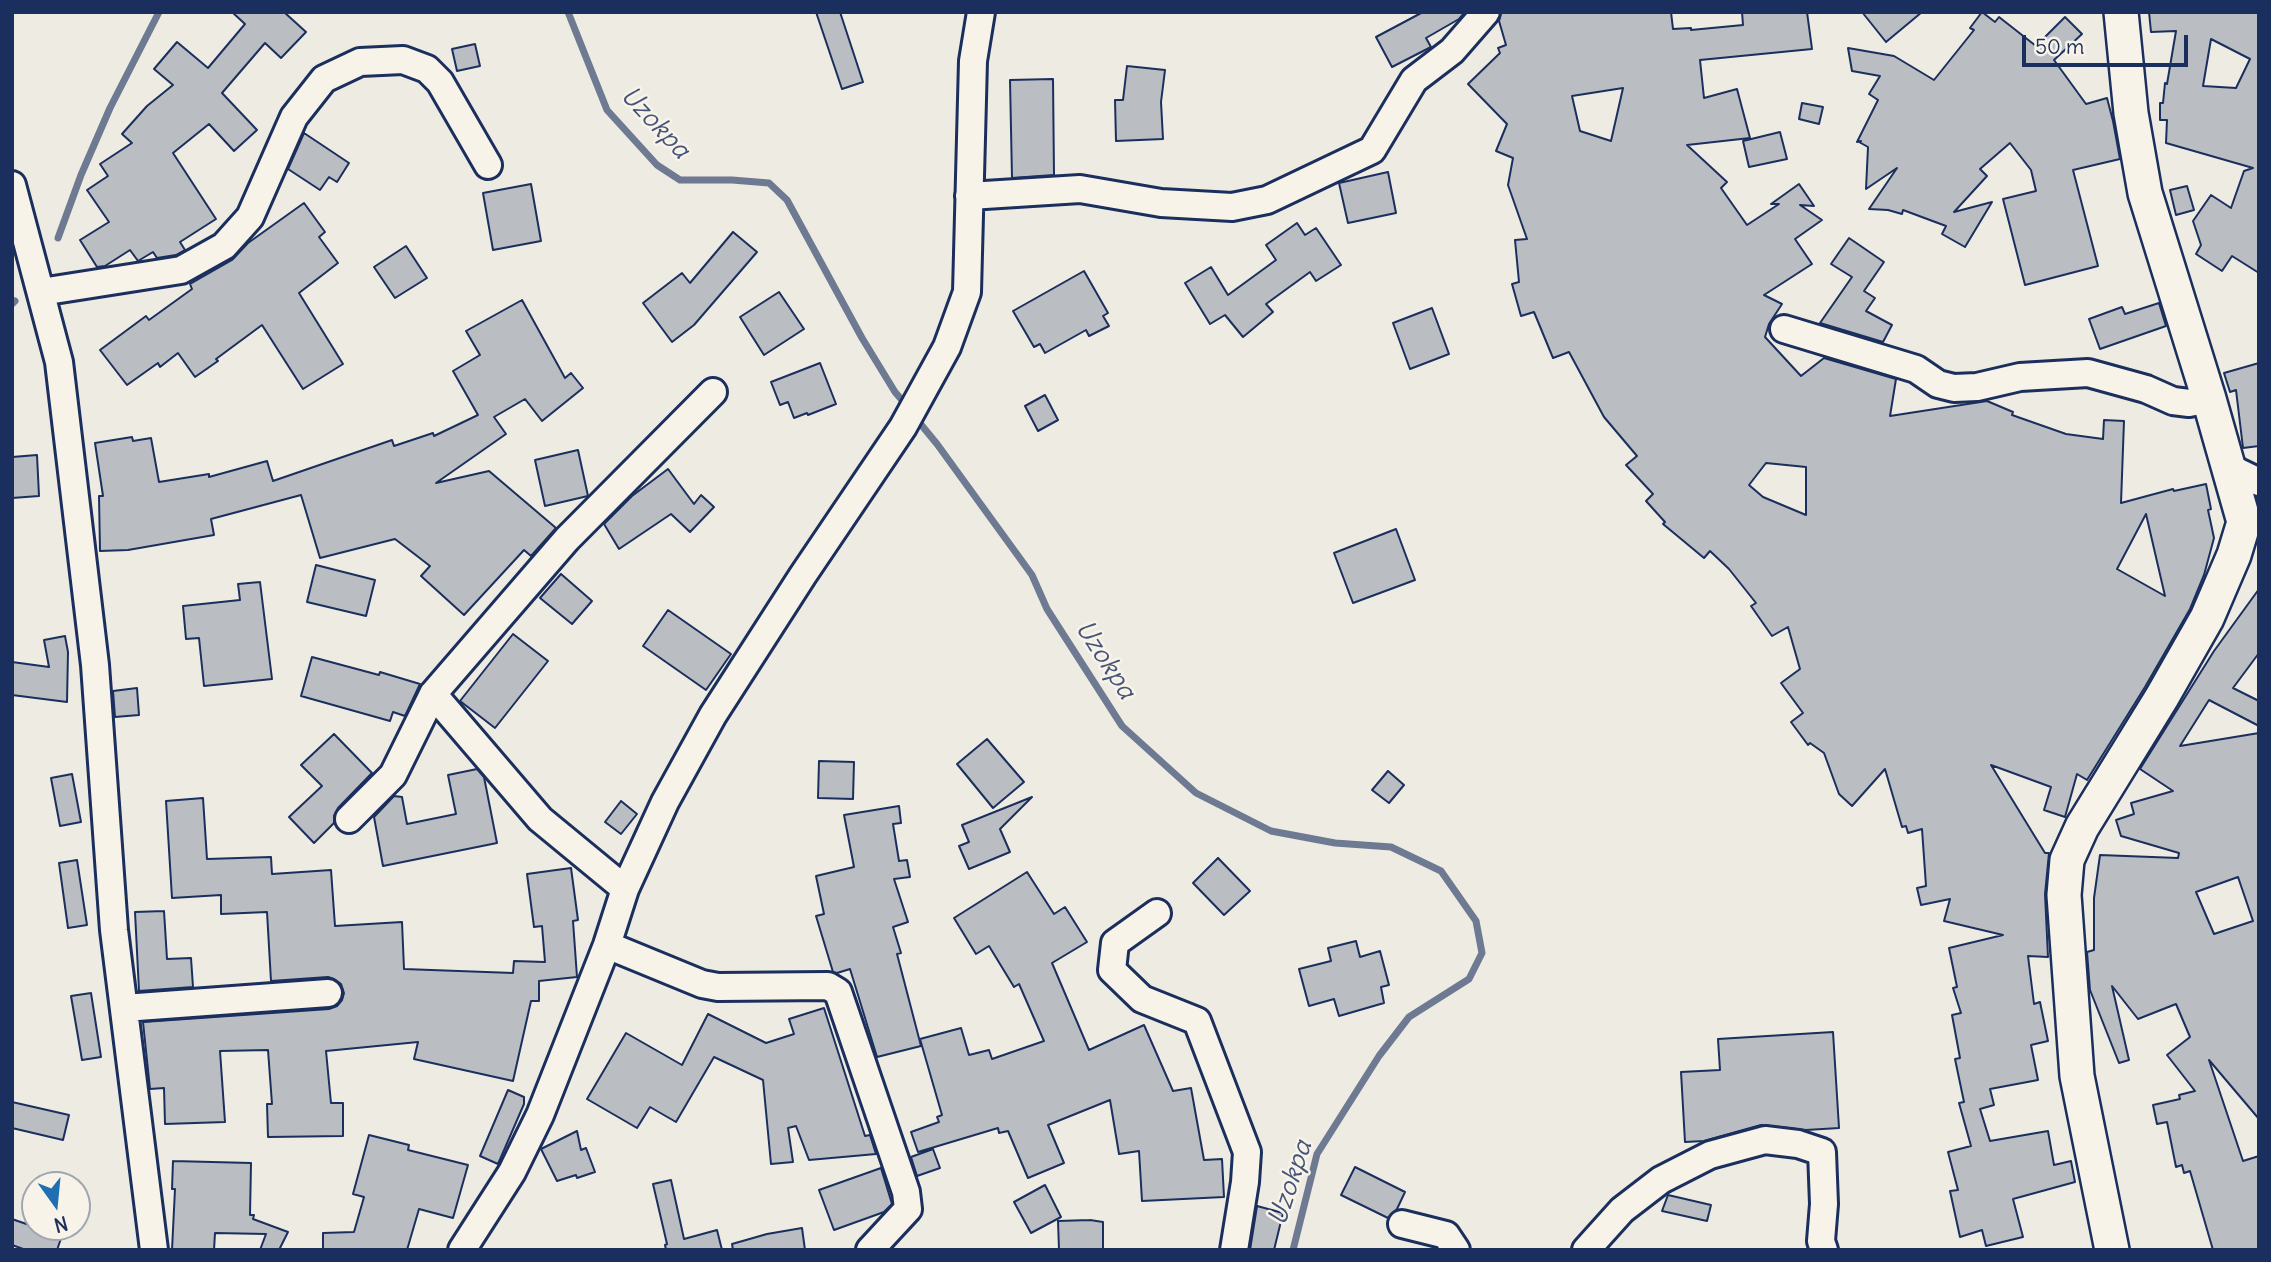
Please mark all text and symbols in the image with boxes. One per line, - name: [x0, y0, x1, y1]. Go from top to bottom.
- scale bar: [2026, 21, 2192, 65]
- text: 50 m: [2035, 33, 2084, 60]
- water label: Uzokpa: [614, 80, 696, 166]
- water label: Uzokpa: [1068, 615, 1142, 705]
- water label: Uzokpa: [1263, 1137, 1319, 1229]
- north arrow: [21, 1171, 91, 1241]
- text: N: [51, 1211, 70, 1238]

